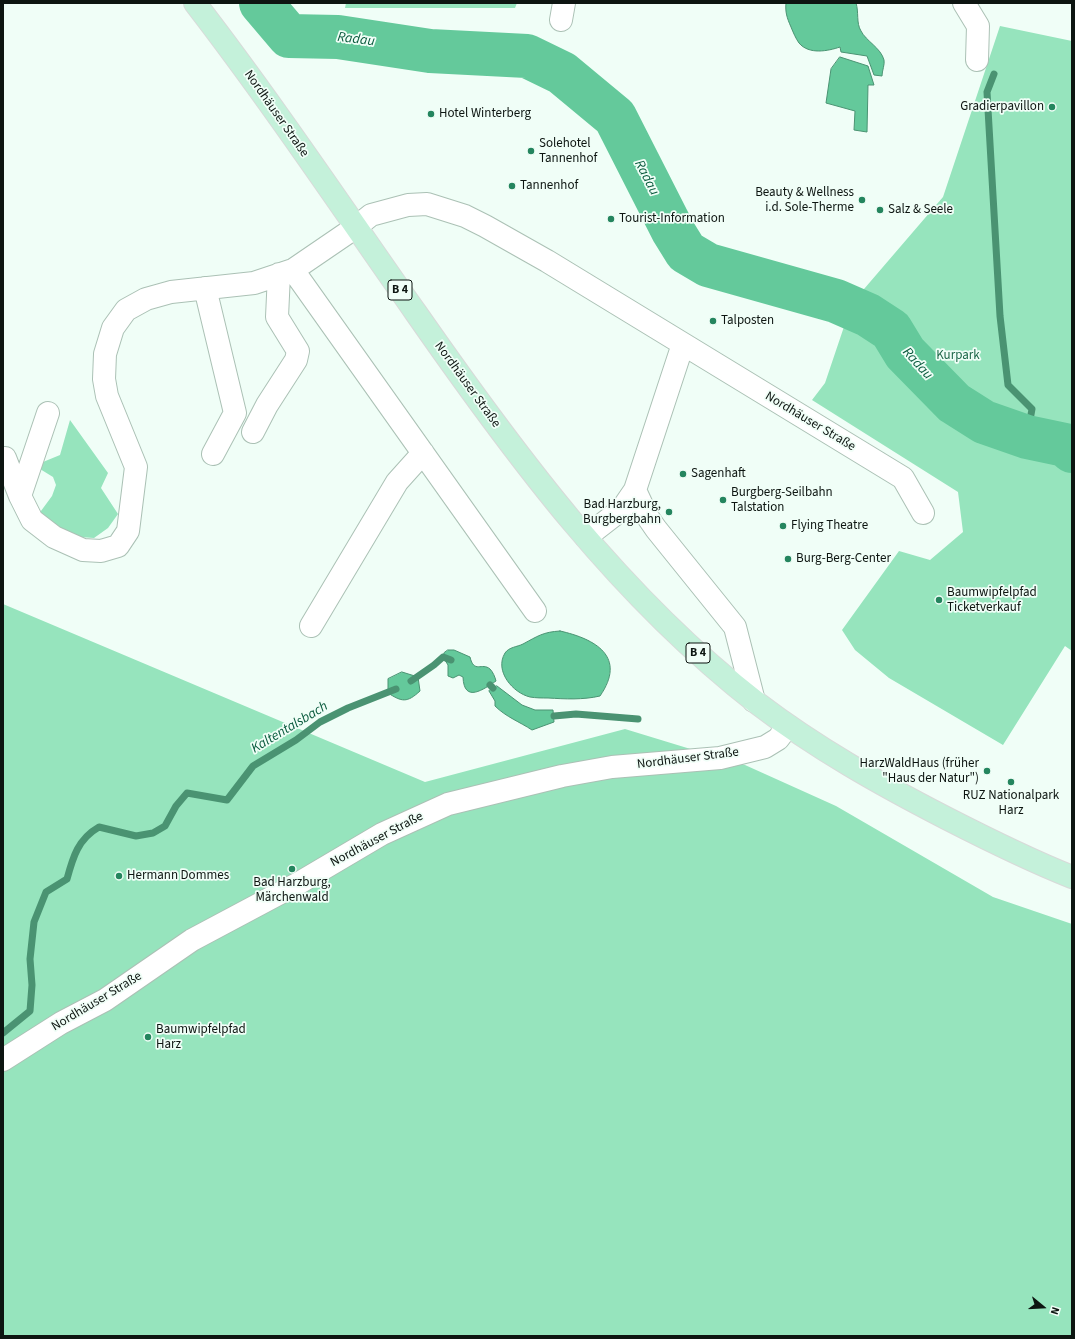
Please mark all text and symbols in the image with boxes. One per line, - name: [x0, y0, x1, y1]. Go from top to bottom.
- water label: Radau: [336, 29, 376, 51]
- street label: Nordhäuser Straße: [240, 68, 312, 160]
- place label: Gradierpavillon: [960, 99, 1044, 115]
- marker: Gradierpavillon: [1047, 102, 1057, 112]
- place label: Hotel Winterberg: [439, 106, 531, 122]
- marker: Hotel Winterberg: [426, 109, 436, 119]
- place label: Solehotel Tannenhof: [539, 136, 597, 167]
- marker: Solehotel Tannenhof: [526, 146, 536, 156]
- water label: Radau: [630, 158, 662, 198]
- place label: Tannenhof: [520, 178, 578, 194]
- marker: Tannenhof: [507, 181, 517, 191]
- place label: Beauty & Wellness i.d. Sole-Therme: [755, 185, 854, 216]
- marker: Beauty & Wellness i.d. Sole-Therme: [857, 195, 867, 205]
- place label: Salz & Seele: [888, 202, 953, 218]
- marker: Salz & Seele: [875, 205, 885, 215]
- place label: Tourist-Information: [619, 211, 725, 227]
- marker: Tourist-Information: [606, 214, 616, 224]
- road number: B 4: [388, 280, 412, 300]
- place label: Talposten: [721, 313, 774, 329]
- marker: Talposten: [708, 316, 718, 326]
- street label: Nordhäuser Straße: [431, 339, 503, 431]
- water label: Radau: [898, 344, 936, 384]
- park label: Kurpark: [936, 348, 980, 364]
- street label: Nordhäuser Straße: [762, 389, 858, 455]
- place label: Sagenhaft: [691, 466, 746, 482]
- marker: Sagenhaft: [678, 469, 688, 479]
- place label: Burgberg-Seilbahn Talstation: [731, 485, 833, 516]
- marker: Burgberg-Seilbahn Talstation: [718, 495, 728, 505]
- place label: Bad Harzburg, Burgbergbahn: [583, 497, 661, 528]
- marker: Bad Harzburg, Burgbergbahn: [664, 507, 674, 517]
- place label: Flying Theatre: [791, 518, 868, 534]
- marker: Flying Theatre: [778, 521, 788, 531]
- place label: Burg-Berg-Center: [796, 551, 891, 567]
- marker: Burg-Berg-Center: [783, 554, 793, 564]
- place label: Baumwipfelpfad Ticketverkauf: [947, 585, 1037, 616]
- marker: Baumwipfelpfad Ticketverkauf: [934, 595, 944, 605]
- road number: B 4: [686, 643, 710, 663]
- water label: Kaltentalsbach: [249, 699, 331, 757]
- street label: Nordhäuser Straße: [636, 745, 740, 773]
- place label: HarzWaldHaus (früher "Haus der Natur"): [859, 756, 979, 787]
- marker: HarzWaldHaus (früher "Haus der Natur"): [982, 766, 992, 776]
- marker: RUZ Nationalpark Harz: [1006, 777, 1016, 787]
- place label: RUZ Nationalpark Harz: [963, 788, 1059, 819]
- street label: Nordhäuser Straße: [328, 809, 426, 871]
- marker: Bad Harzburg, Märchenwald: [287, 864, 297, 874]
- place label: Hermann Dommes: [127, 868, 229, 884]
- marker: Hermann Dommes: [114, 871, 124, 881]
- place label: Bad Harzburg, Märchenwald: [253, 875, 331, 906]
- street label: Nordhäuser Straße: [49, 969, 145, 1035]
- place label: Baumwipfelpfad Harz: [156, 1022, 246, 1053]
- marker: Baumwipfelpfad Harz: [143, 1032, 153, 1042]
- north arrow: [1023, 1287, 1063, 1327]
- text: N: [1047, 1305, 1063, 1317]

